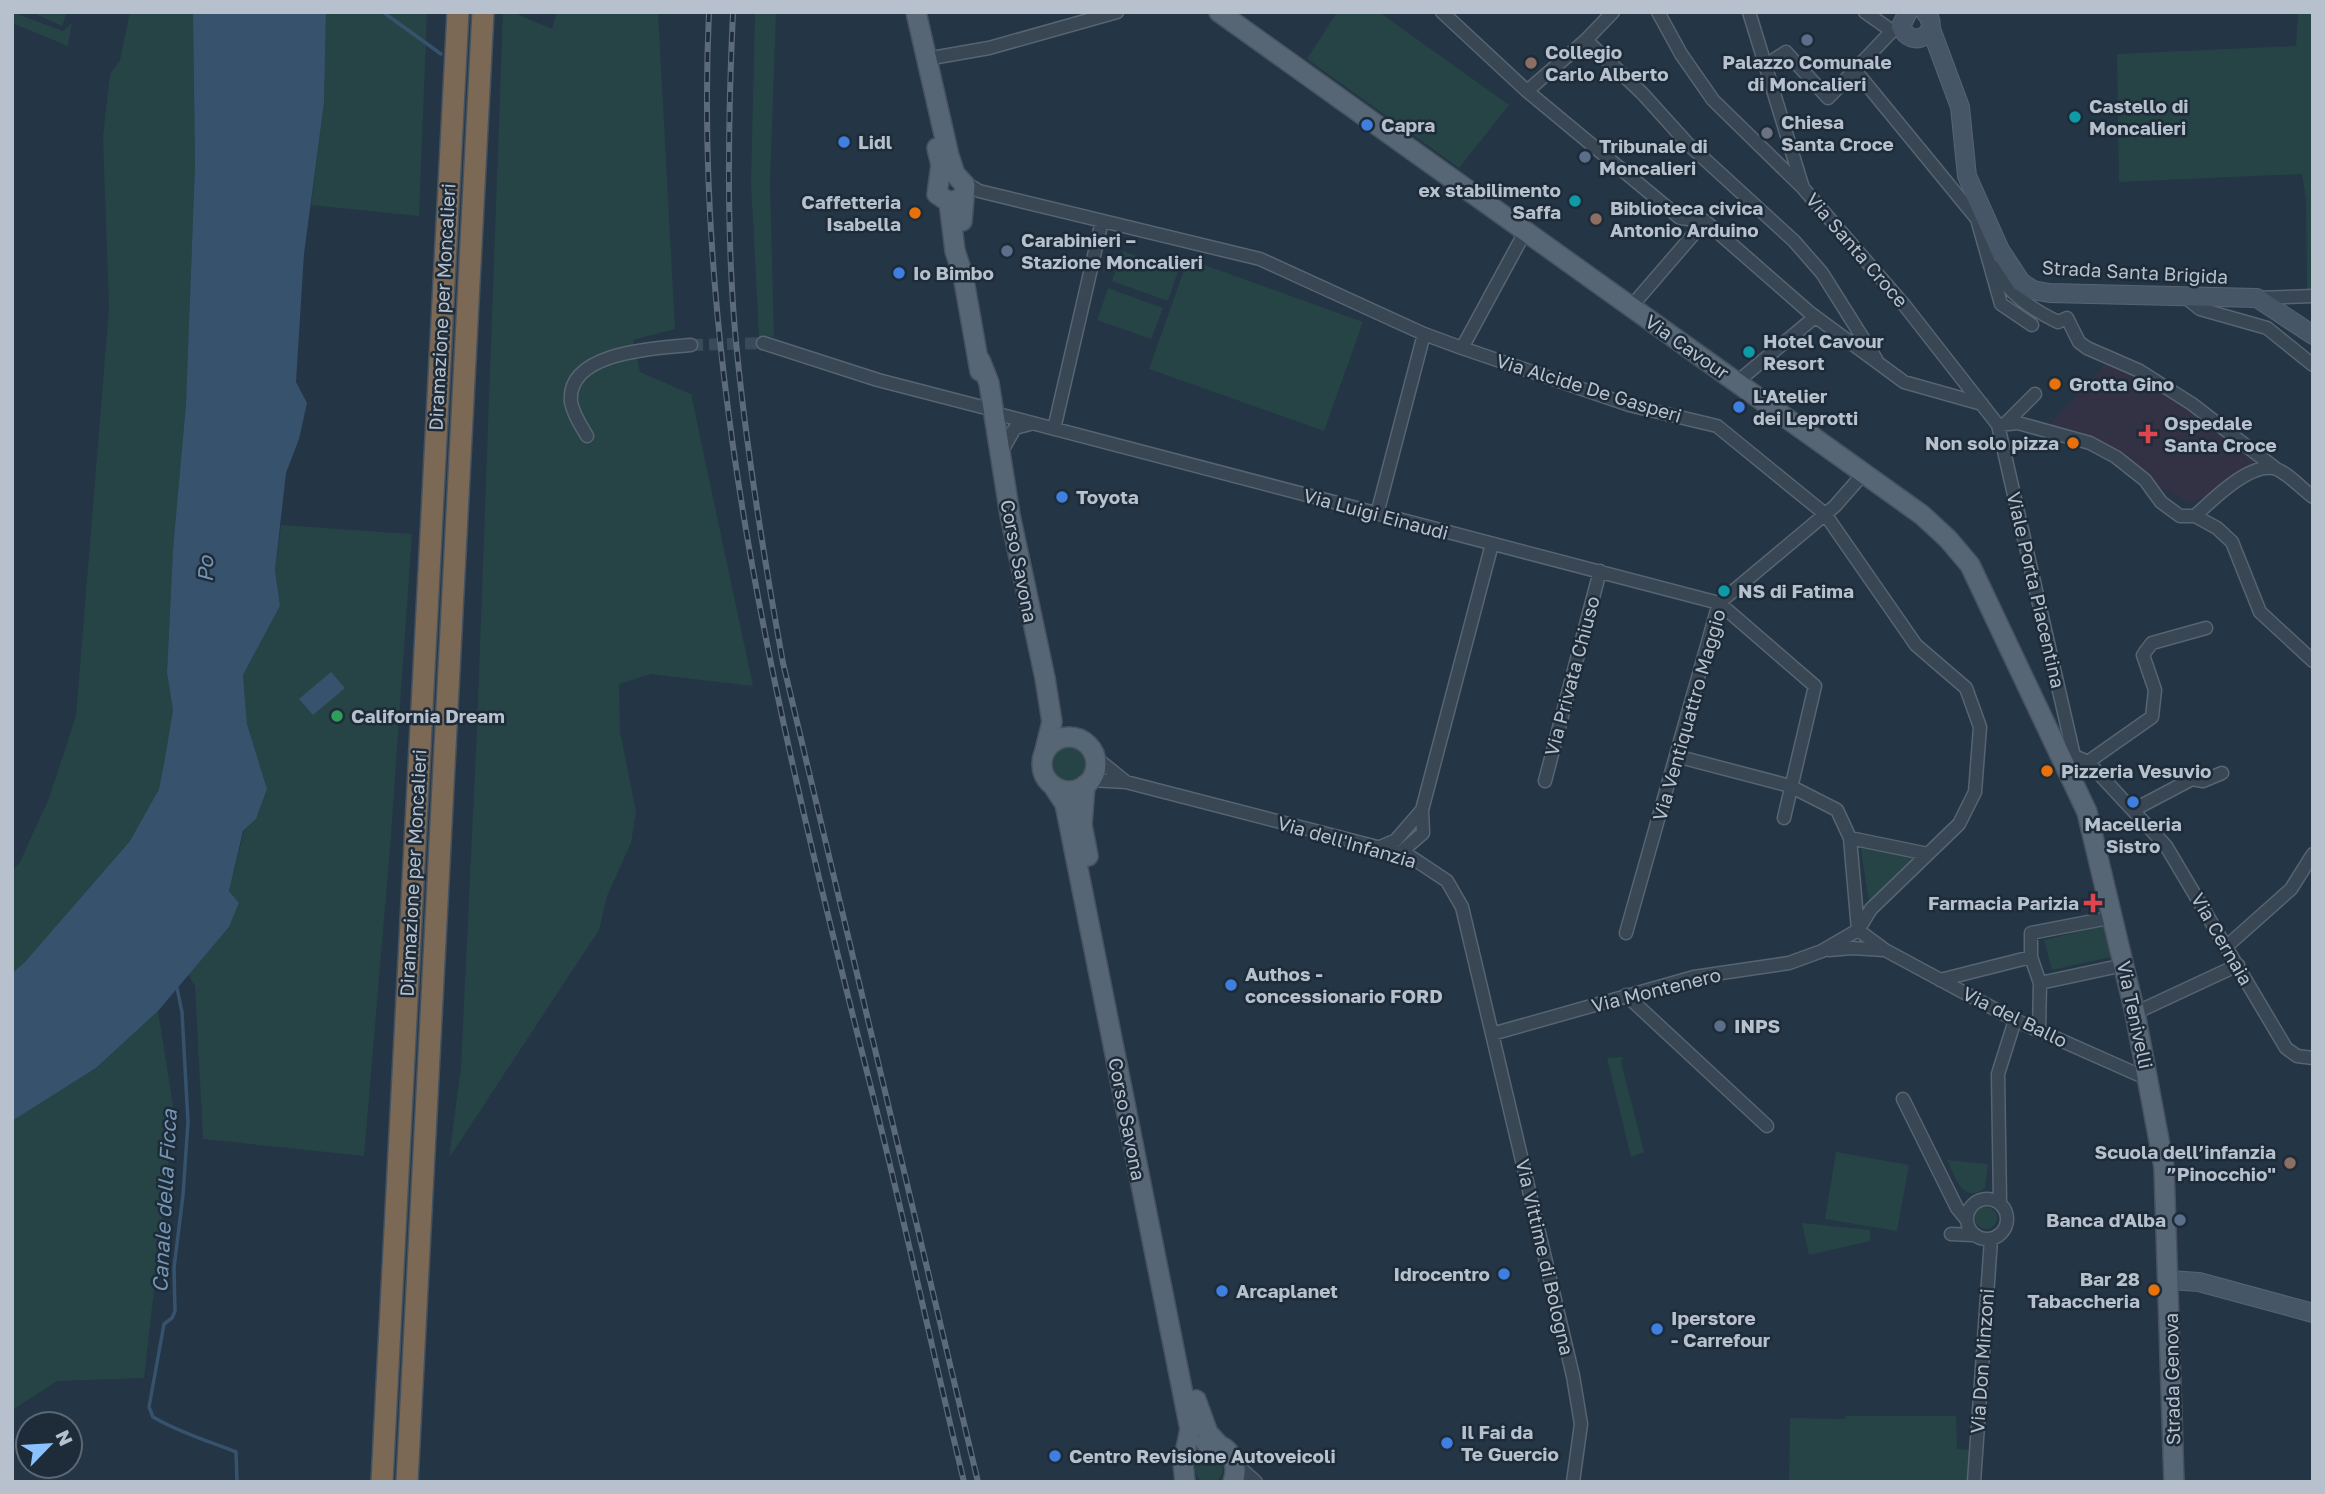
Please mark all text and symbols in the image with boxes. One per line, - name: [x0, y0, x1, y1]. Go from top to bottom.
- marker: Palazzo Comunale di Moncalieri: [1799, 32, 1815, 48]
- place label: Collegio Carlo Alberto: [1545, 40, 1669, 85]
- place label: Palazzo Comunale di Moncalieri: [1722, 50, 1892, 95]
- marker: Collegio Carlo Alberto: [1523, 55, 1539, 71]
- place label: Castello di Moncalieri: [2089, 94, 2189, 139]
- marker: Castello di Moncalieri: [2067, 109, 2083, 125]
- place label: Chiesa Santa Croce: [1781, 110, 1894, 155]
- place label: Capra: [1381, 113, 1435, 136]
- marker: Capra: [1359, 117, 1375, 133]
- marker: Chiesa Santa Croce: [1759, 125, 1775, 141]
- place label: Lidl: [858, 130, 892, 153]
- marker: Lidl: [836, 134, 852, 150]
- place label: Tribunale di Moncalieri: [1599, 134, 1708, 179]
- marker: Tribunale di Moncalieri: [1577, 149, 1593, 165]
- place label: ex stabilimento Saffa: [1418, 178, 1561, 223]
- street label: Diramazione per Moncalieri: [424, 183, 459, 431]
- street label: Via Santa Croce: [1802, 188, 1913, 311]
- place label: Caffetteria Isabella: [801, 190, 901, 235]
- marker: ex stabilimento Saffa: [1567, 193, 1583, 209]
- place label: Biblioteca civica Antonio Arduino: [1610, 196, 1763, 241]
- marker: Caffetteria Isabella: [907, 205, 923, 221]
- marker: Biblioteca civica Antonio Arduino: [1588, 211, 1604, 227]
- place label: Carabinieri – Stazione Moncalieri: [1021, 228, 1203, 273]
- marker: Carabinieri – Stazione Moncalieri: [999, 243, 1015, 259]
- street label: Strada Santa Brigida: [2041, 255, 2229, 288]
- place label: Io Bimbo: [913, 261, 994, 284]
- marker: Io Bimbo: [891, 265, 907, 281]
- street label: Via Cavour: [1641, 309, 1734, 384]
- place label: Hotel Cavour Resort: [1763, 329, 1885, 374]
- marker: Hotel Cavour Resort: [1741, 344, 1757, 360]
- street label: Via Alcide De Gasperi: [1494, 348, 1685, 427]
- place label: Grotta Gino: [2069, 372, 2174, 395]
- marker: Grotta Gino: [2047, 376, 2063, 392]
- place label: L'Atelier dei Leprotti: [1753, 384, 1858, 429]
- marker: L'Atelier dei Leprotti: [1731, 399, 1747, 415]
- place label: Ospedale Santa Croce: [2164, 411, 2277, 456]
- marker: Ospedale Santa Croce: [2138, 424, 2158, 444]
- place label: Non solo pizza: [1925, 431, 2059, 454]
- marker: Non solo pizza: [2065, 435, 2081, 451]
- street label: Via Luigi Einaudi: [1301, 483, 1451, 544]
- place label: Toyota: [1076, 485, 1139, 508]
- marker: Toyota: [1054, 489, 1070, 505]
- street label: Viale Porta Piacentina: [2003, 489, 2070, 690]
- street label: Corso Savona: [996, 498, 1043, 624]
- water label: Po: [192, 554, 218, 582]
- place label: NS di Fatima: [1738, 579, 1854, 602]
- marker: NS di Fatima: [1716, 583, 1732, 599]
- street label: Via Privata Chiuso: [1539, 593, 1604, 758]
- street label: Via Ventiquattro Maggio: [1647, 606, 1730, 823]
- place label: California Dream: [351, 704, 505, 727]
- marker: California Dream: [329, 708, 345, 724]
- street label: Diramazione per Moncalieri: [395, 749, 430, 997]
- place label: Pizzeria Vesuvio: [2061, 759, 2212, 782]
- marker: Pizzeria Vesuvio: [2039, 763, 2055, 779]
- marker: Macelleria Sistro: [2125, 794, 2141, 810]
- street label: Via dell'Infanzia: [1275, 811, 1419, 872]
- place label: Macelleria Sistro: [2084, 812, 2182, 857]
- street label: Via Cernaia: [2187, 888, 2258, 989]
- place label: Farmacia Parizia: [1928, 891, 2079, 914]
- marker: Farmacia Parizia: [2085, 895, 2101, 911]
- street label: Via Tenivelli: [2113, 959, 2158, 1071]
- place label: Authos - concessionario FORD: [1245, 962, 1443, 1007]
- street label: Via Montenero: [1589, 962, 1723, 1017]
- marker: Authos - concessionario FORD: [1223, 977, 1239, 993]
- street label: Via del Ballo: [1959, 981, 2071, 1052]
- place label: INPS: [1734, 1014, 1780, 1037]
- marker: INPS: [1712, 1018, 1728, 1034]
- street label: Corso Savona: [1104, 1056, 1151, 1182]
- water label: Canale della Ficca: [146, 1108, 182, 1293]
- place label: Scuola dell’infanzia ”Pinocchio": [2095, 1140, 2276, 1185]
- marker: Scuola dell’infanzia ”Pinocchio": [2282, 1155, 2298, 1171]
- street label: Via Vittime di Bologna: [1512, 1156, 1579, 1357]
- place label: Banca d'Alba: [2046, 1208, 2166, 1231]
- marker: Banca d'Alba: [2172, 1212, 2188, 1228]
- place label: Idrocentro: [1394, 1262, 1490, 1285]
- marker: Idrocentro: [1496, 1266, 1512, 1282]
- place label: Bar 28 Tabaccheria: [2027, 1267, 2140, 1312]
- place label: Arcaplanet: [1236, 1279, 1338, 1302]
- marker: Bar 28 Tabaccheria: [2146, 1282, 2162, 1298]
- marker: Arcaplanet: [1214, 1283, 1230, 1299]
- street label: Via Don Minzoni: [1965, 1288, 1998, 1434]
- place label: Iperstore - Carrefour: [1671, 1306, 1771, 1351]
- street label: Strada Genova: [2159, 1313, 2184, 1445]
- marker: Iperstore - Carrefour: [1649, 1321, 1665, 1337]
- north arrow: [14, 1410, 84, 1480]
- place label: Il Fai da Te Guercio: [1461, 1420, 1559, 1465]
- text: N: [51, 1426, 78, 1449]
- marker: Il Fai da Te Guercio: [1439, 1435, 1455, 1451]
- place label: Centro Revisione Autoveicoli: [1069, 1444, 1336, 1467]
- marker: Centro Revisione Autoveicoli: [1047, 1448, 1063, 1464]

